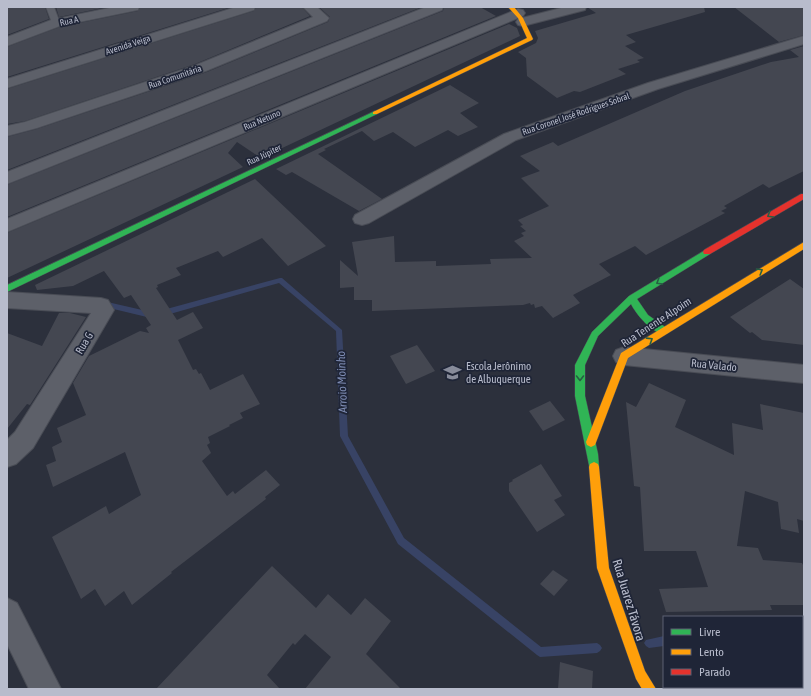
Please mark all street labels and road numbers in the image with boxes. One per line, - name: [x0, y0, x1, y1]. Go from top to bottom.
- street label: Rua A: [59, 14, 80, 28]
- street label: Avenida Veiga: [104, 33, 152, 57]
- street label: Rua Comunitária: [147, 63, 203, 91]
- street label: Rua Coronel José Rodrigues Sobral: [521, 91, 632, 137]
- street label: Rua Netuno: [242, 108, 282, 132]
- street label: Rua Júpiter: [245, 142, 283, 168]
- street label: Rua Tenente Alpoim: [619, 295, 693, 349]
- street label: Rua G: [73, 330, 95, 356]
- street label: Rua Valado: [690, 357, 738, 373]
- street label: Rua Juarez Távora: [609, 557, 649, 643]

